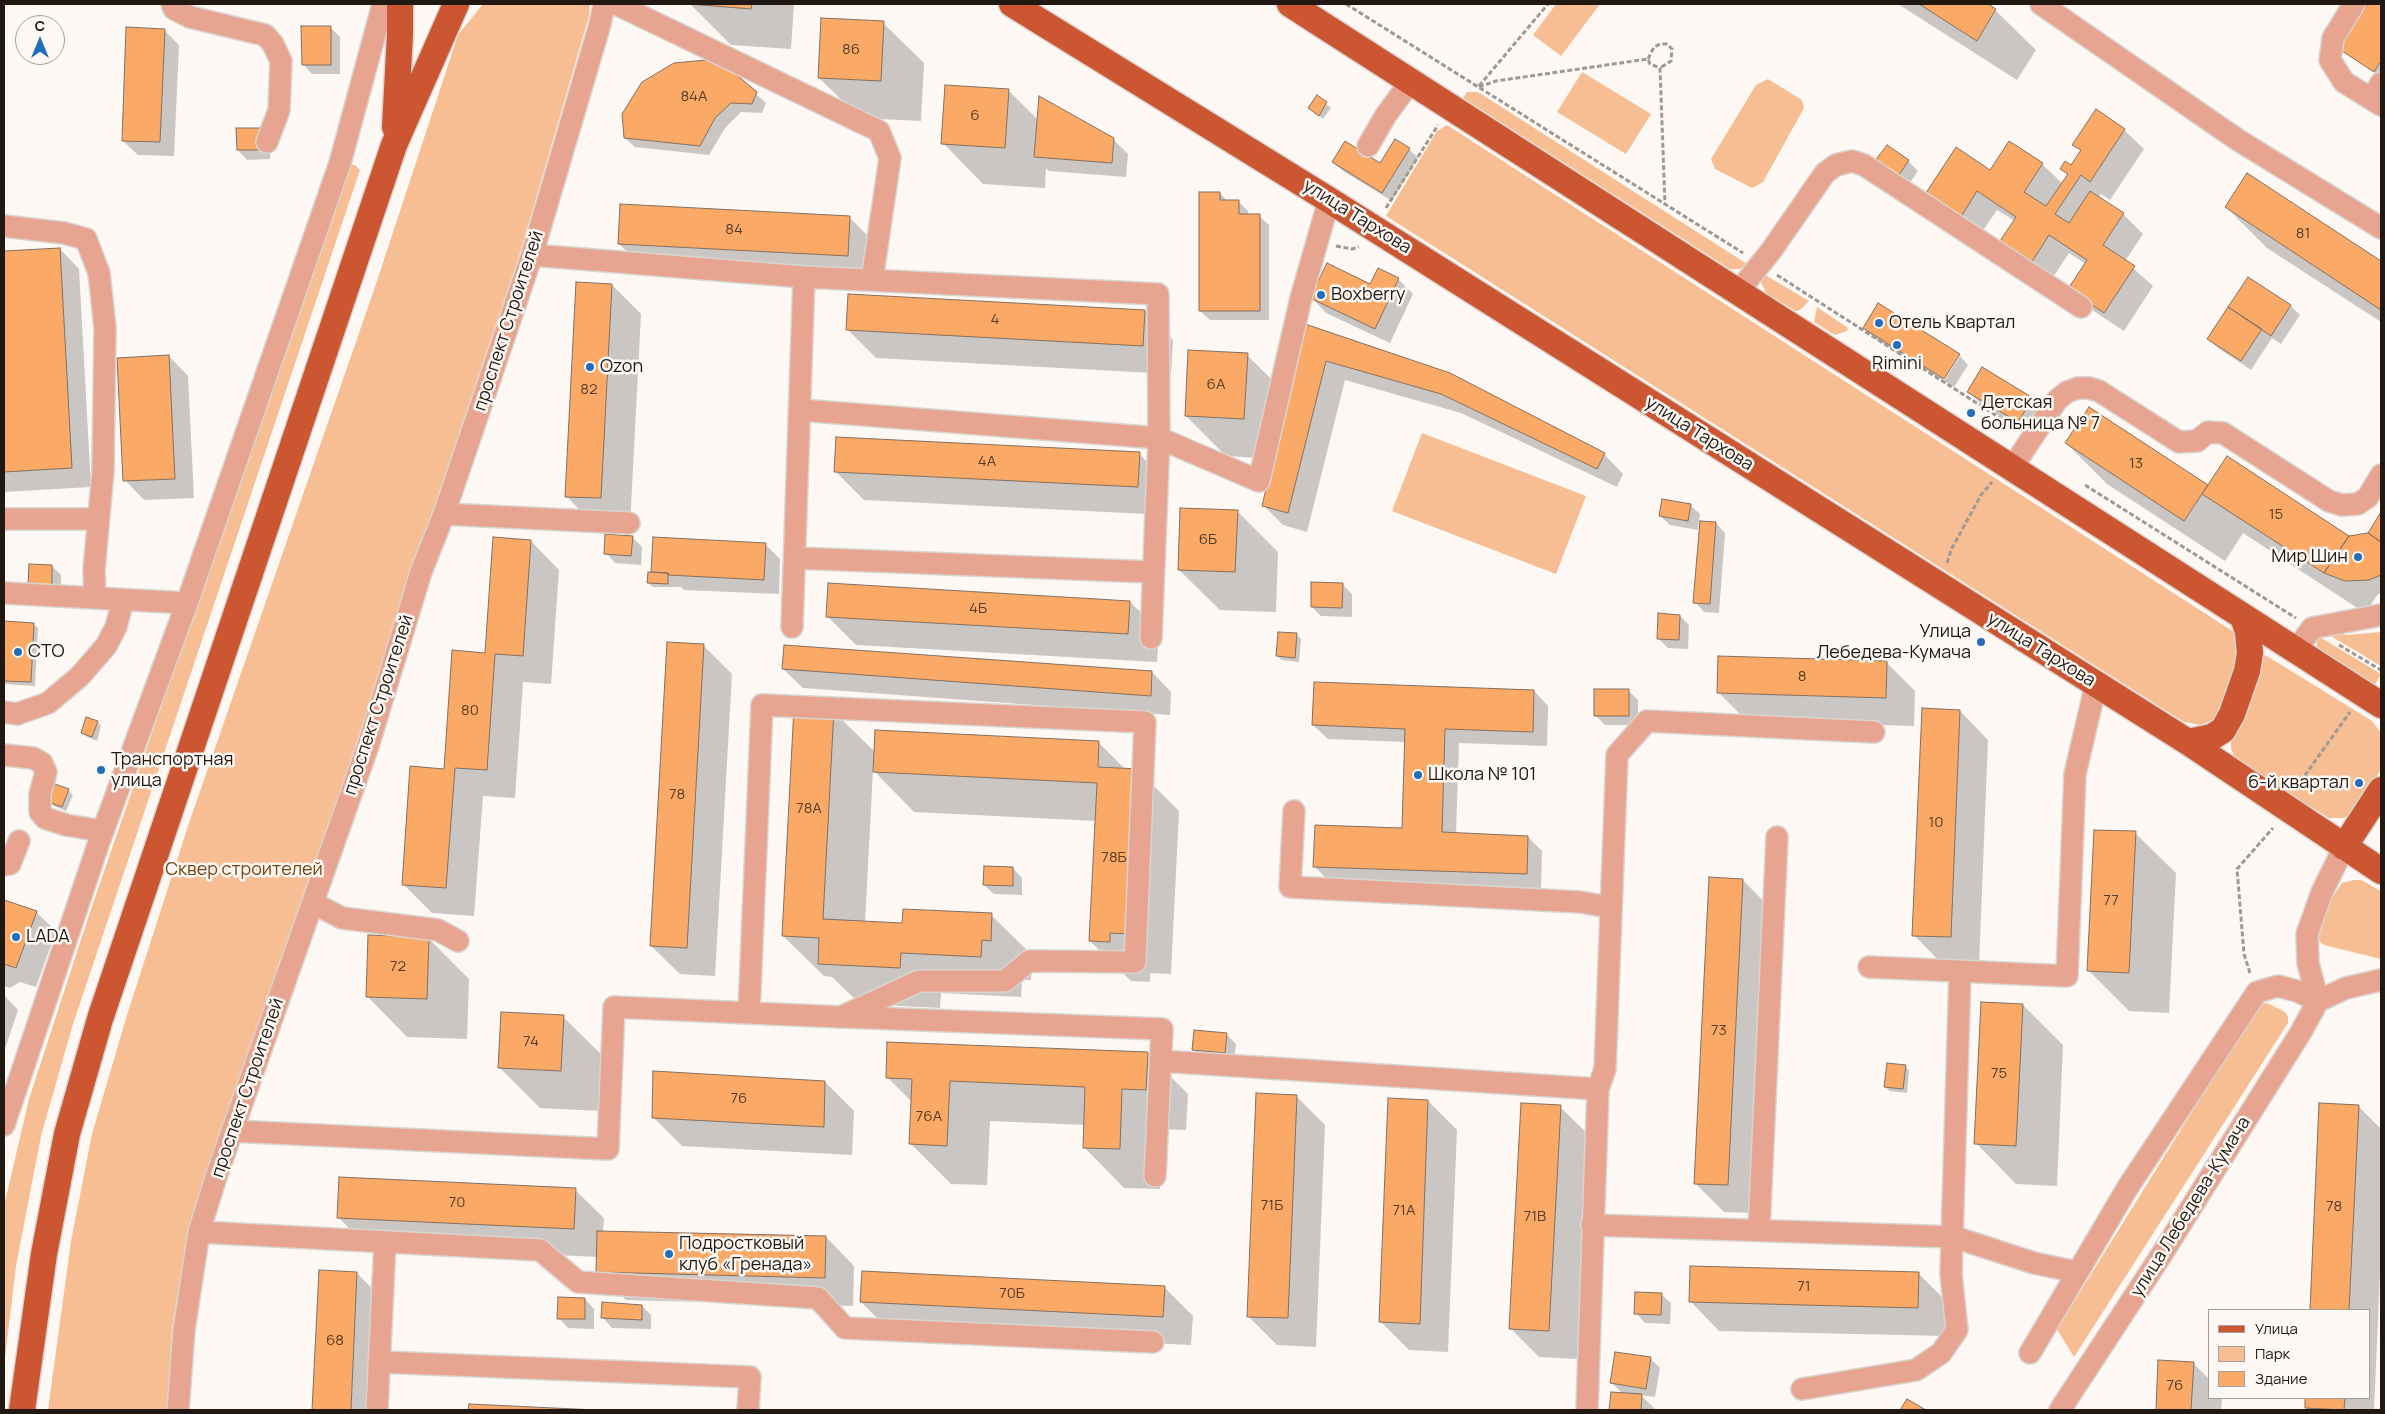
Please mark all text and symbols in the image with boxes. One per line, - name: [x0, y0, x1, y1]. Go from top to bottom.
- north arrow: [15, 15, 65, 65]
- text: С: [35, 16, 45, 35]
- house number: 86: [842, 41, 860, 59]
- house number: 84А: [680, 88, 708, 106]
- house number: 6: [970, 107, 980, 125]
- street label: улица Тархова: [1299, 175, 1415, 259]
- house number: 84: [725, 221, 743, 239]
- house number: 81: [2296, 225, 2310, 243]
- street label: проспект Строителей: [470, 228, 548, 414]
- place label: Boxberry: [1331, 284, 1406, 306]
- marker: Boxberry: [1315, 289, 1327, 301]
- house number: 4: [991, 311, 999, 329]
- place label: Отель Квартал: [1889, 312, 2015, 334]
- marker: Отель Квартал: [1873, 317, 1885, 329]
- marker: Rimini: [1891, 339, 1903, 351]
- place label: Rimini: [1872, 353, 1922, 375]
- place label: Ozon: [600, 356, 643, 378]
- marker: Ozon: [584, 361, 596, 373]
- house number: 6А: [1207, 376, 1225, 394]
- house number: 82: [580, 381, 598, 399]
- street label: улица Тархова: [1641, 392, 1757, 476]
- place label: Детская больница № 7: [1981, 392, 2100, 434]
- marker: Детская больница № 7: [1965, 407, 1977, 419]
- house number: 4А: [978, 453, 996, 471]
- house number: 13: [2129, 455, 2143, 473]
- house number: 15: [2269, 506, 2283, 524]
- house number: 6Б: [1199, 531, 1217, 549]
- place label: Мир Шин: [2271, 546, 2348, 568]
- marker: Мир Шин: [2352, 551, 2364, 563]
- house number: 4Б: [969, 600, 987, 618]
- street label: улица Тархова: [1983, 608, 2099, 692]
- street label: проспект Строителей: [340, 612, 418, 798]
- place label: Улица Лебедева-Кумача: [1817, 621, 1971, 664]
- marker: Улица Лебедева-Кумача: [1975, 636, 1987, 648]
- place label: СТО: [28, 641, 65, 663]
- marker: СТО: [12, 646, 24, 658]
- house number: 8: [1798, 668, 1806, 686]
- house number: 80: [461, 702, 479, 720]
- place label: Транспортная улица: [111, 749, 233, 792]
- marker: Транспортная улица: [95, 764, 107, 776]
- place label: Школа № 101: [1428, 764, 1536, 786]
- marker: Школа № 101: [1412, 769, 1424, 781]
- place label: 6-й квартал: [2248, 772, 2349, 794]
- marker: 6-й квартал: [2353, 777, 2365, 789]
- house number: 78: [669, 786, 685, 804]
- house number: 78А: [796, 800, 822, 818]
- house number: 10: [1929, 814, 1943, 832]
- house number: 78Б: [1101, 849, 1127, 867]
- park label: Cквер cтроителей: [165, 859, 323, 881]
- house number: 77: [2103, 892, 2119, 910]
- place label: LADA: [26, 926, 70, 948]
- marker: LADA: [10, 931, 22, 943]
- house number: 72: [390, 958, 406, 976]
- street label: проспект Строителей: [207, 996, 289, 1180]
- house number: 73: [1711, 1022, 1727, 1040]
- house number: 74: [523, 1033, 539, 1051]
- house number: 75: [1991, 1065, 2007, 1083]
- house number: 76: [731, 1090, 747, 1108]
- house number: 76А: [916, 1108, 942, 1126]
- street label: улица Лебедева-Кумача: [2127, 1113, 2255, 1301]
- house number: 70: [449, 1194, 465, 1212]
- house number: 71Б: [1261, 1197, 1283, 1215]
- house number: 78: [2326, 1198, 2342, 1216]
- house number: 71А: [1393, 1202, 1415, 1220]
- house number: 71В: [1524, 1208, 1546, 1226]
- place label: Подростковый клуб «Гренада»: [679, 1233, 812, 1276]
- marker: Подростковый клуб «Гренада»: [663, 1248, 675, 1260]
- house number: 71: [1797, 1278, 1811, 1296]
- house number: 70Б: [999, 1285, 1025, 1303]
- legend: [2208, 1309, 2370, 1399]
- text: Улица: [2255, 1318, 2298, 1339]
- house number: 68: [326, 1332, 344, 1350]
- text: Парк: [2255, 1343, 2290, 1364]
- text: Здание: [2255, 1368, 2307, 1389]
- house number: 76: [2167, 1377, 2183, 1395]

